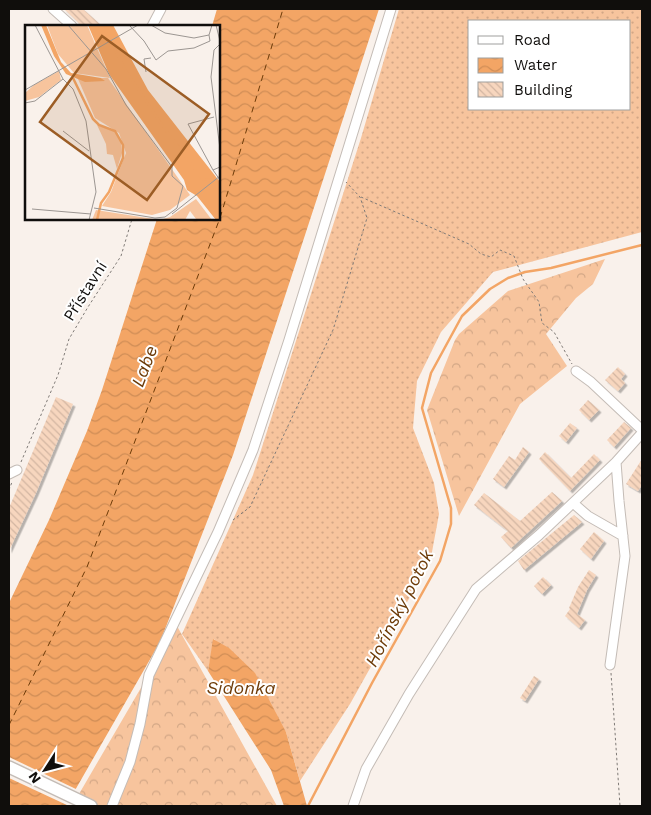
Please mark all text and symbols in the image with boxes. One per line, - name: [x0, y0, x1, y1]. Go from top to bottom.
- legend: [468, 20, 631, 110]
- inset map: [25, 25, 220, 220]
- text: Road: [514, 31, 551, 49]
- text: Water: [514, 56, 557, 74]
- text: Building: [514, 81, 572, 99]
- street label: Přístavní: [59, 258, 111, 324]
- water label: Labe: [127, 342, 161, 390]
- water label: Hořínský potok: [360, 545, 438, 670]
- water label: Sidonka: [206, 677, 276, 698]
- north arrow: [20, 745, 70, 795]
- text: N: [25, 769, 44, 787]

